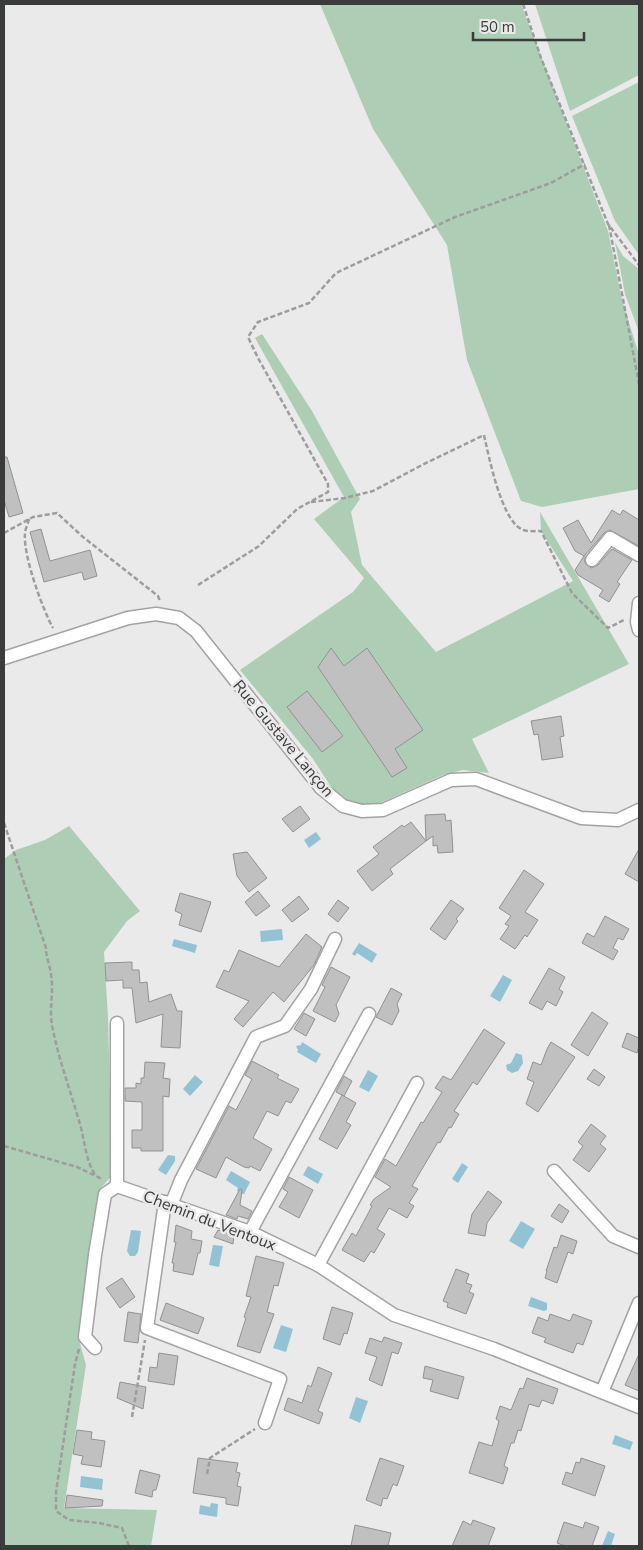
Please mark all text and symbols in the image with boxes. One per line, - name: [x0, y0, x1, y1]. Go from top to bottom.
- scale bar: [473, 10, 584, 42]
- text: 50 m: [480, 17, 515, 37]
- street label: Rue Gustave Lançon: [228, 675, 339, 802]
- street label: Chemin du Ventoux: [140, 1185, 280, 1257]

